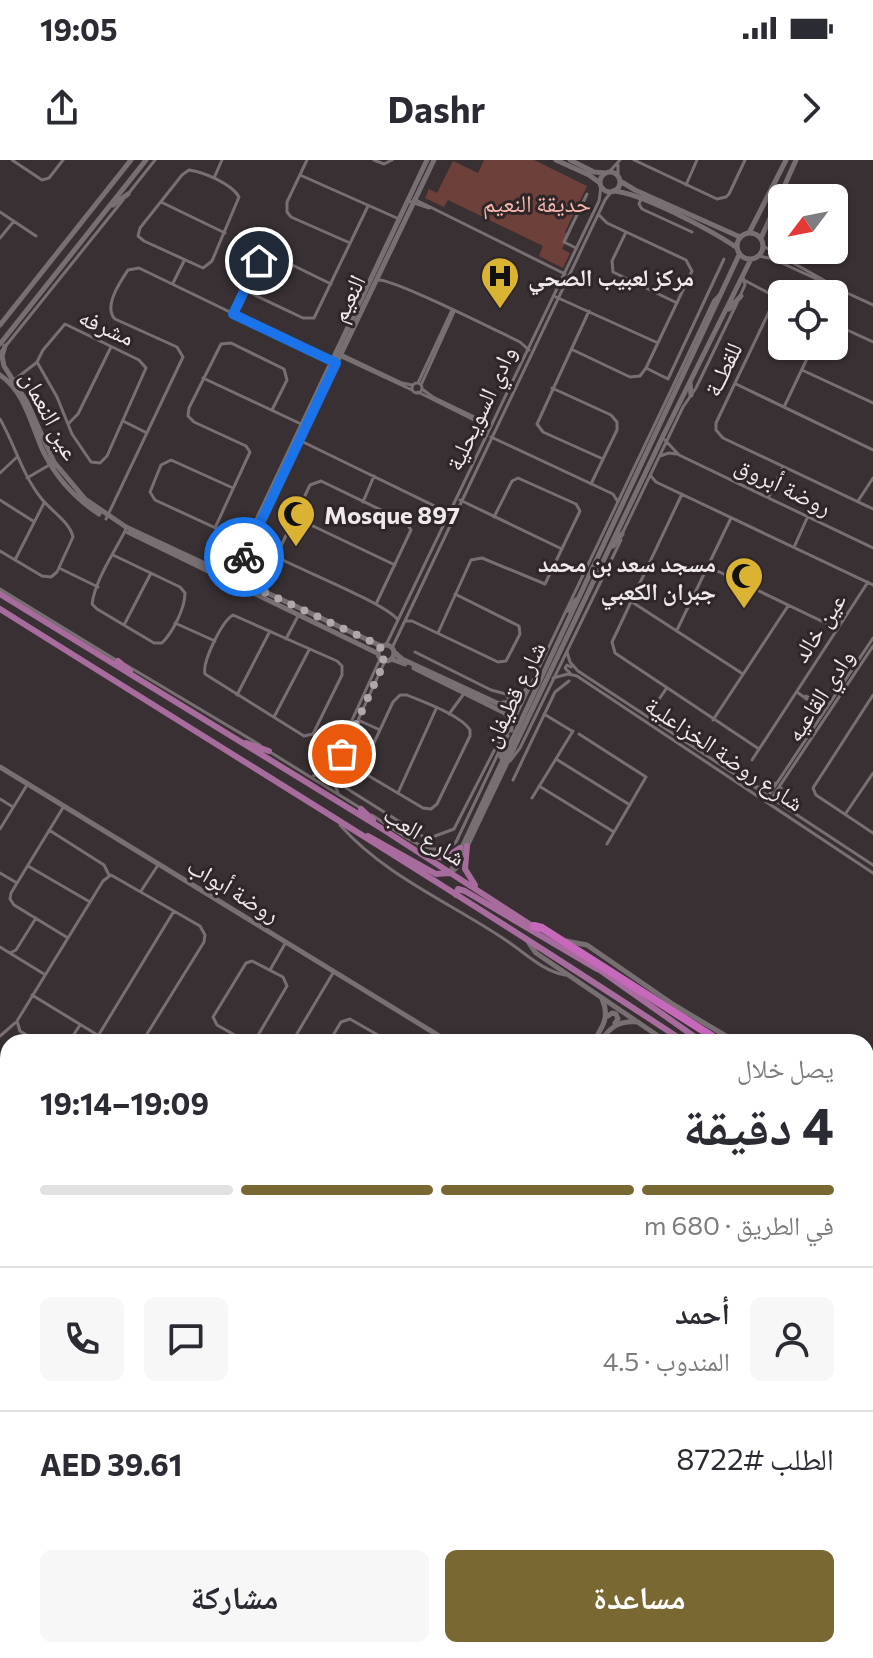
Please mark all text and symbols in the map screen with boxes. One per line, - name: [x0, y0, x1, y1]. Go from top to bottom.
- text: 19:05: [40, 10, 117, 47]
- icon: share: [40, 86, 84, 130]
- text: Dashr: [388, 86, 485, 130]
- icon: forward: [789, 86, 833, 130]
- north arrow: [768, 184, 848, 264]
- map controls: [768, 184, 848, 360]
- park label: حديقة النعيم: [483, 188, 591, 220]
- pin: [225, 227, 293, 295]
- icon: home: [237, 239, 281, 283]
- hospital icon: مركز لعبيب الصحي: [479, 255, 521, 310]
- place label: مركز لعبيب الصحي: [528, 262, 694, 296]
- street label: النعيم: [323, 270, 373, 328]
- button: locate: [768, 280, 848, 360]
- street label: مشرفه: [75, 301, 139, 351]
- street label: للقطــة: [697, 337, 747, 401]
- street label: وادي السويحلية: [439, 341, 527, 477]
- street label: عين النعمان: [14, 365, 87, 465]
- street label: روضة أبروق: [731, 449, 837, 522]
- mosque icon: Mosque 897: [275, 493, 317, 548]
- place label: Mosque 897: [324, 500, 460, 529]
- courier: [204, 517, 284, 597]
- icon: bike: [222, 535, 266, 579]
- place label: مسجد سعد بن محمد جبران الكعبي: [538, 548, 716, 610]
- mosque icon: مسجد سعد بن محمد جبران الكعبي: [723, 555, 765, 610]
- street label: عين خالد: [785, 587, 852, 668]
- street label: شارع قطيفان: [475, 637, 553, 752]
- street label: وادي القاعيه: [778, 643, 865, 750]
- street label: شارع روضة الخزاعلية: [639, 689, 810, 818]
- pin: [308, 720, 376, 788]
- icon: bag: [320, 732, 364, 776]
- street label: شارع العب: [378, 799, 471, 873]
- street label: روضة أبواب: [182, 850, 285, 928]
- text: يصل خلال: [737, 1052, 834, 1083]
- text: 19:09–19:14: [40, 1084, 209, 1121]
- text: 4 دقيقة: [683, 1092, 834, 1156]
- text: في الطريق · 680 m: [644, 1209, 834, 1240]
- text: أحمد: [675, 1293, 730, 1330]
- button: phone: [40, 1297, 124, 1381]
- button: chat: [144, 1297, 228, 1381]
- button: person: [750, 1297, 834, 1381]
- text: المندوب · 4.5: [603, 1345, 730, 1376]
- text: الطلب #8722: [676, 1439, 834, 1476]
- text: AED 39.61: [40, 1445, 182, 1482]
- button: مشاركة: [40, 1550, 429, 1642]
- button: مساعدة: [445, 1550, 834, 1642]

